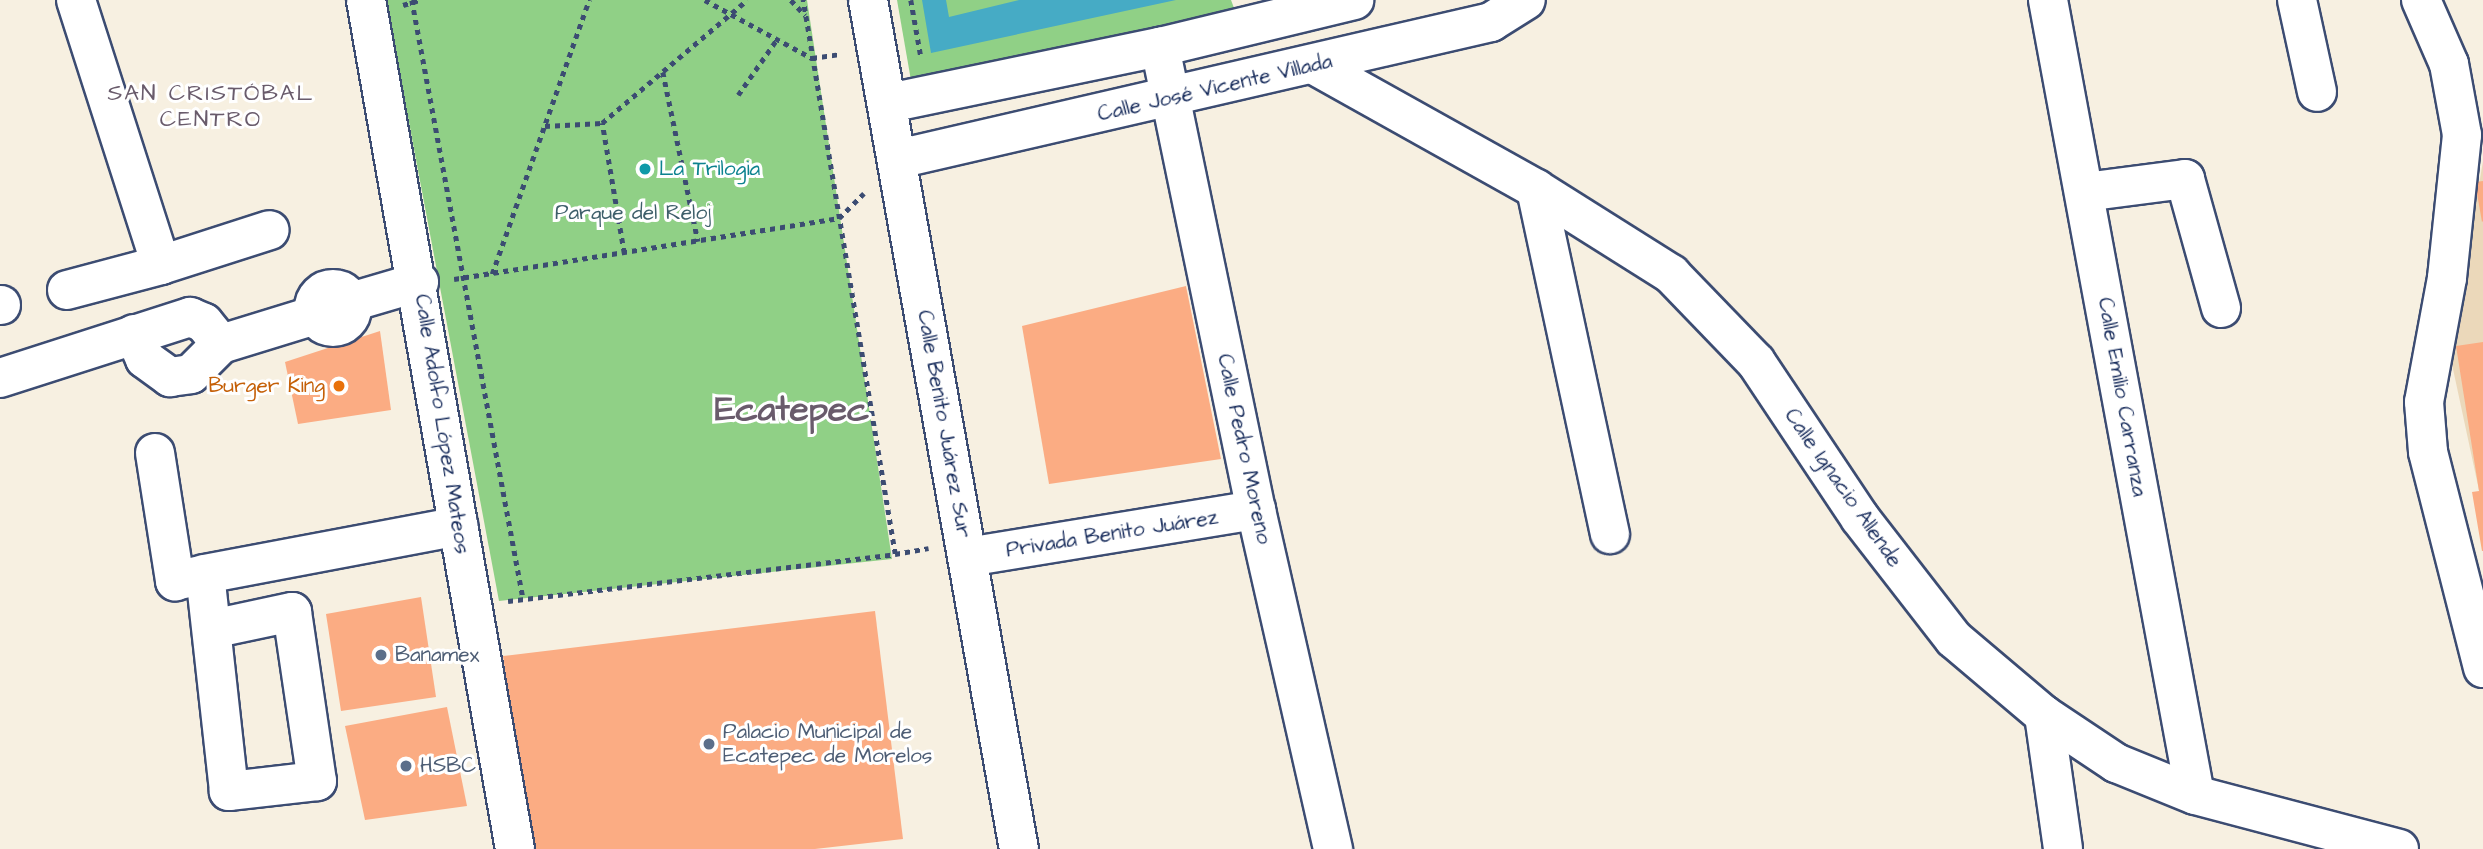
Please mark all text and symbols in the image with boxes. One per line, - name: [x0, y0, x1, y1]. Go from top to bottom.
- street label: Calle José Vicente Villada: [1095, 49, 1335, 127]
- district label: SAN CRISTÓBAL CENTRO: [109, 79, 313, 133]
- place label: La Trilogia: [659, 156, 760, 182]
- marker: La Trilogia: [637, 161, 653, 177]
- park label: Parque del Reloj: [555, 200, 711, 226]
- street label: Calle Adolfo López Mateos: [409, 292, 475, 556]
- street label: Calle Emilio Carranza: [2092, 296, 2152, 498]
- street label: Calle Benito Juárez Sur: [912, 308, 976, 540]
- street label: Calle Pedro Moreno: [1212, 352, 1276, 546]
- place label: Burger King: [208, 373, 325, 399]
- marker: Burger King: [331, 378, 347, 394]
- district label: Ecatepec: [715, 389, 869, 431]
- street label: Calle Ignacio Allende: [1779, 404, 1907, 572]
- street label: Privada Benito Juárez: [1004, 505, 1220, 563]
- place label: Banamex: [395, 642, 479, 668]
- marker: Banamex: [373, 647, 389, 663]
- place label: Palacio Municipal de Ecatepec de Morelos: [723, 719, 932, 769]
- marker: Palacio Municipal de Ecatepec de Morelos: [701, 736, 717, 752]
- place label: HSBC: [420, 753, 476, 779]
- marker: HSBC: [398, 758, 414, 774]

